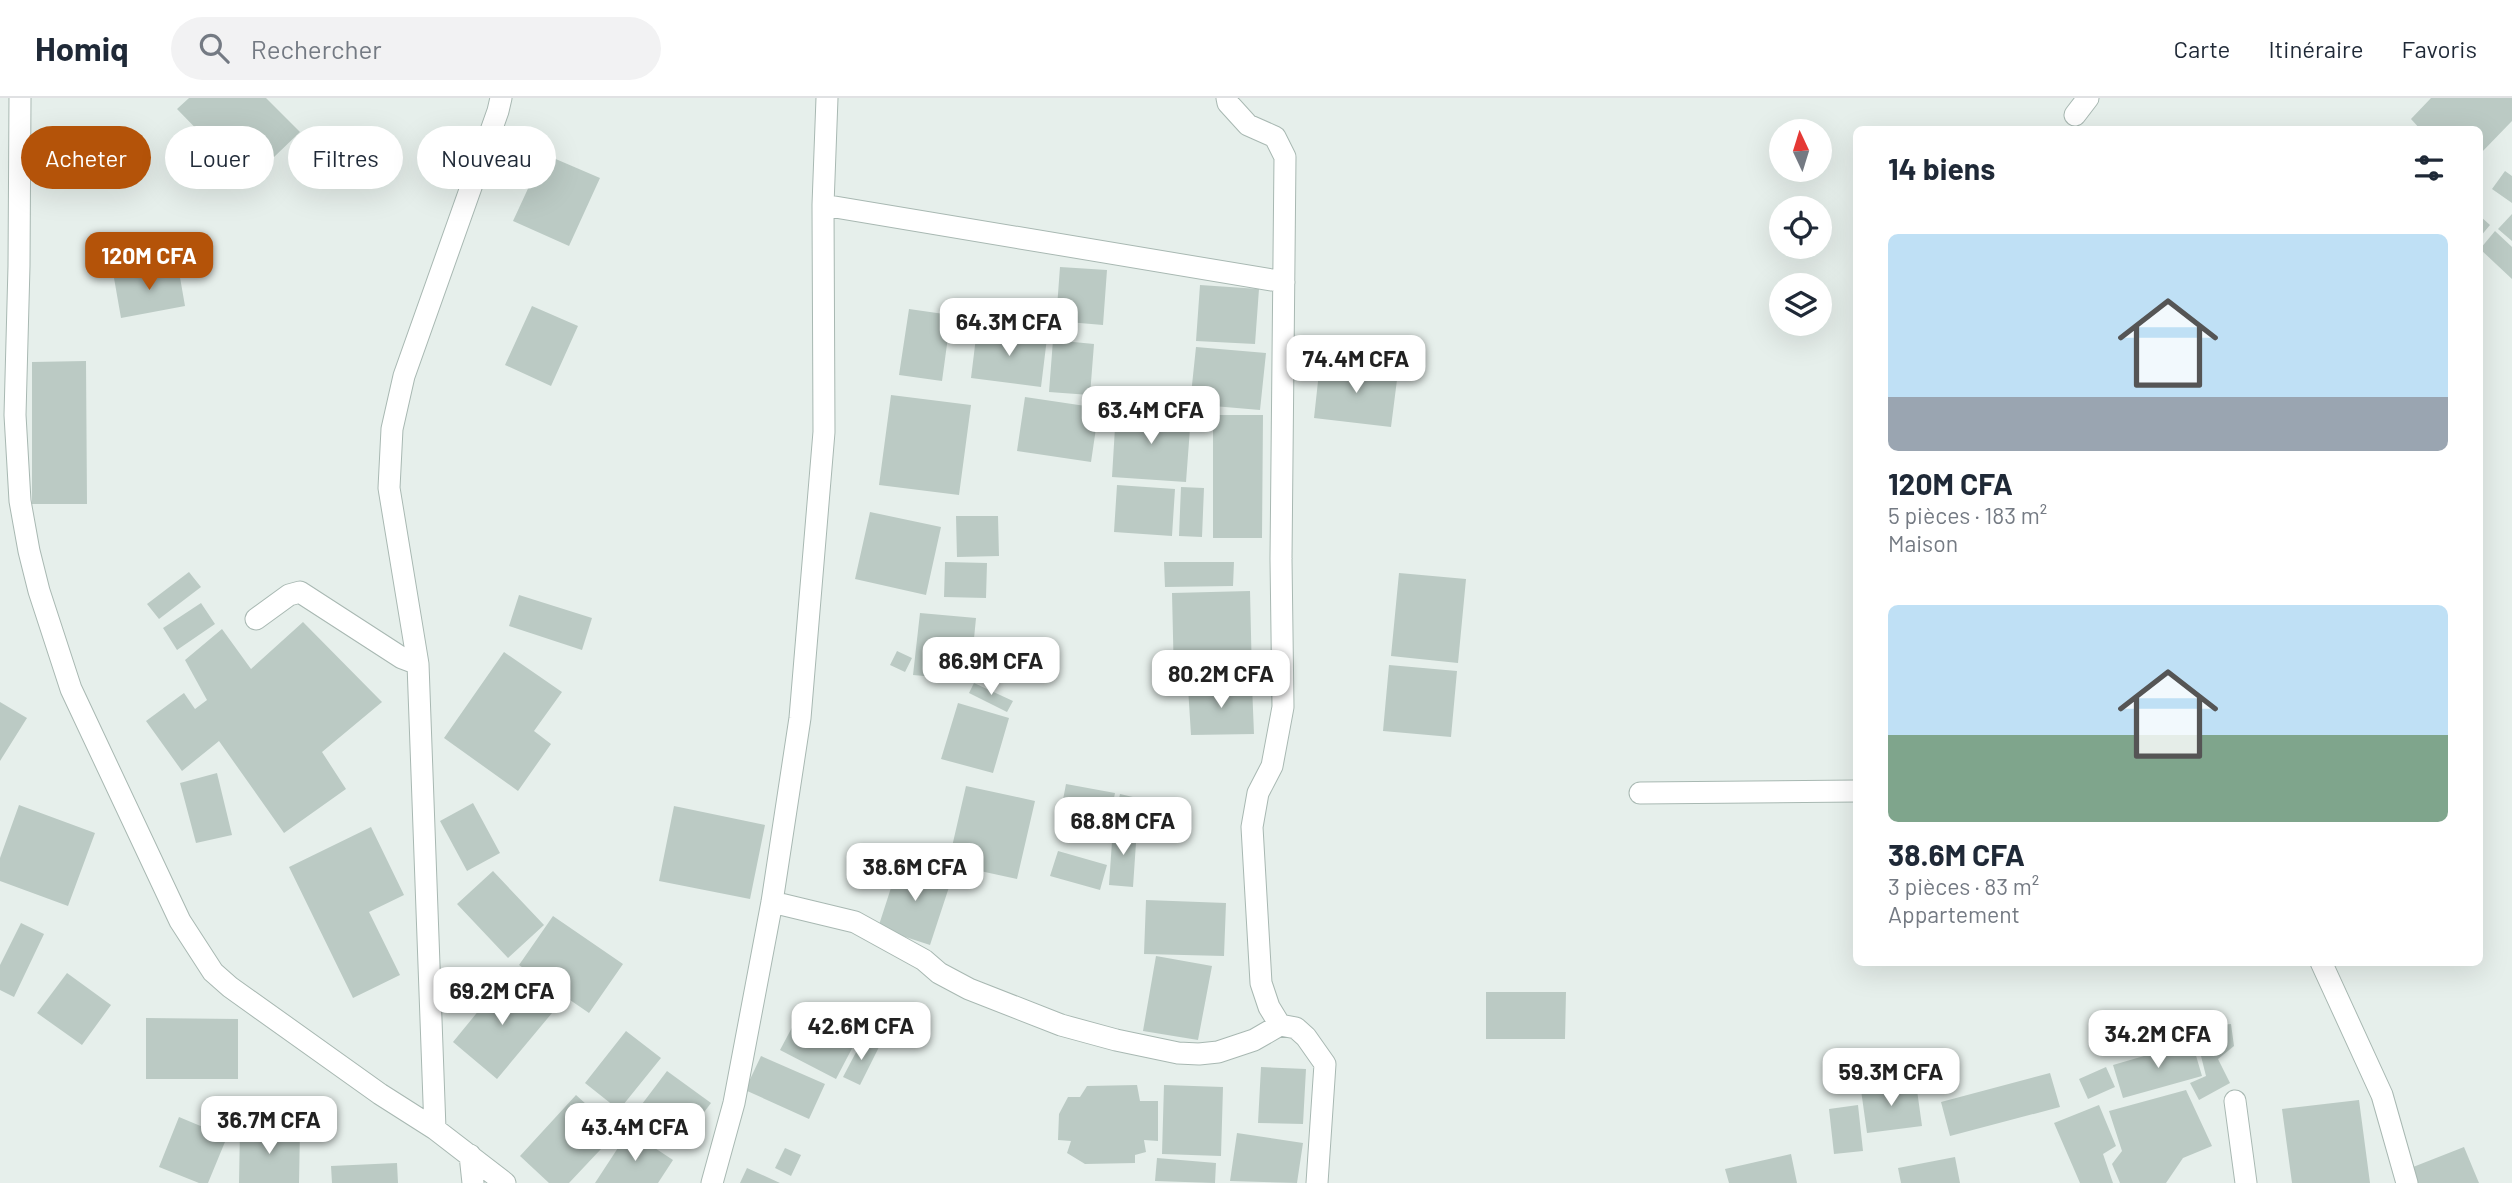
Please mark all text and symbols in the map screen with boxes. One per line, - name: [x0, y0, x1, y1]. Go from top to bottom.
- search box: [171, 17, 661, 80]
- text: Homiq: [35, 28, 129, 68]
- icon: search: [195, 29, 233, 67]
- text: Rechercher: [251, 33, 382, 64]
- text: Carte: [2174, 34, 2230, 63]
- text: Itinéraire: [2268, 34, 2364, 63]
- text: Favoris: [2402, 34, 2477, 63]
- north arrow: [1769, 119, 1832, 182]
- map controls: [1769, 119, 1832, 336]
- chip: Acheter: [21, 126, 151, 189]
- chip: Louer: [165, 126, 274, 189]
- chip: Filtres: [288, 126, 403, 189]
- chip: Nouveau: [417, 126, 556, 189]
- icon: filters: [2410, 149, 2448, 187]
- text: 14 biens: [1888, 150, 1995, 186]
- button: locate: [1769, 196, 1832, 259]
- pin: 120M CFA: [77, 232, 221, 292]
- text: 120M CFA: [101, 241, 197, 269]
- button: layers: [1769, 273, 1832, 336]
- icon: home: [2105, 280, 2231, 406]
- pin: 64.3M CFA: [929, 299, 1089, 358]
- text: 64.3M CFA: [956, 307, 1062, 335]
- pin: 74.4M CFA: [1276, 336, 1436, 395]
- text: 74.4M CFA: [1303, 344, 1410, 372]
- pin: 63.4M CFA: [1071, 386, 1231, 446]
- text: 63.4M CFA: [1098, 395, 1204, 423]
- text: 120M CFA: [1888, 465, 2013, 501]
- text: 5 pièces · 183 m²: [1888, 501, 2047, 529]
- text: Maison: [1888, 529, 1958, 557]
- pin: 86.9M CFA: [911, 638, 1071, 697]
- text: 86.9M CFA: [939, 646, 1043, 674]
- pin: 80.2M CFA: [1141, 650, 1301, 710]
- icon: home: [2105, 651, 2231, 777]
- text: 80.2M CFA: [1168, 659, 1274, 687]
- pin: 68.8M CFA: [1043, 798, 1203, 857]
- text: 68.8M CFA: [1071, 806, 1176, 834]
- text: 38.6M CFA: [1888, 836, 2025, 872]
- pin: 38.6M CFA: [835, 844, 995, 903]
- text: 38.6M CFA: [863, 852, 967, 880]
- text: 3 pièces · 83 m²: [1888, 872, 2039, 900]
- text: Appartement: [1888, 900, 2020, 928]
- pin: 69.2M CFA: [422, 968, 582, 1027]
- text: 69.2M CFA: [449, 976, 555, 1004]
- pin: 42.6M CFA: [781, 1002, 941, 1062]
- pin: 34.2M CFA: [2078, 1010, 2238, 1070]
- text: 42.6M CFA: [808, 1011, 914, 1039]
- text: 34.2M CFA: [2105, 1019, 2211, 1047]
- pin: 59.3M CFA: [1811, 1048, 1971, 1108]
- text: 59.3M CFA: [1839, 1057, 1943, 1085]
- pin: 36.7M CFA: [189, 1096, 349, 1156]
- pin: 43.4M CFA: [555, 1104, 715, 1163]
- text: 36.7M CFA: [217, 1105, 321, 1133]
- text: 43.4M CFA: [581, 1112, 689, 1140]

